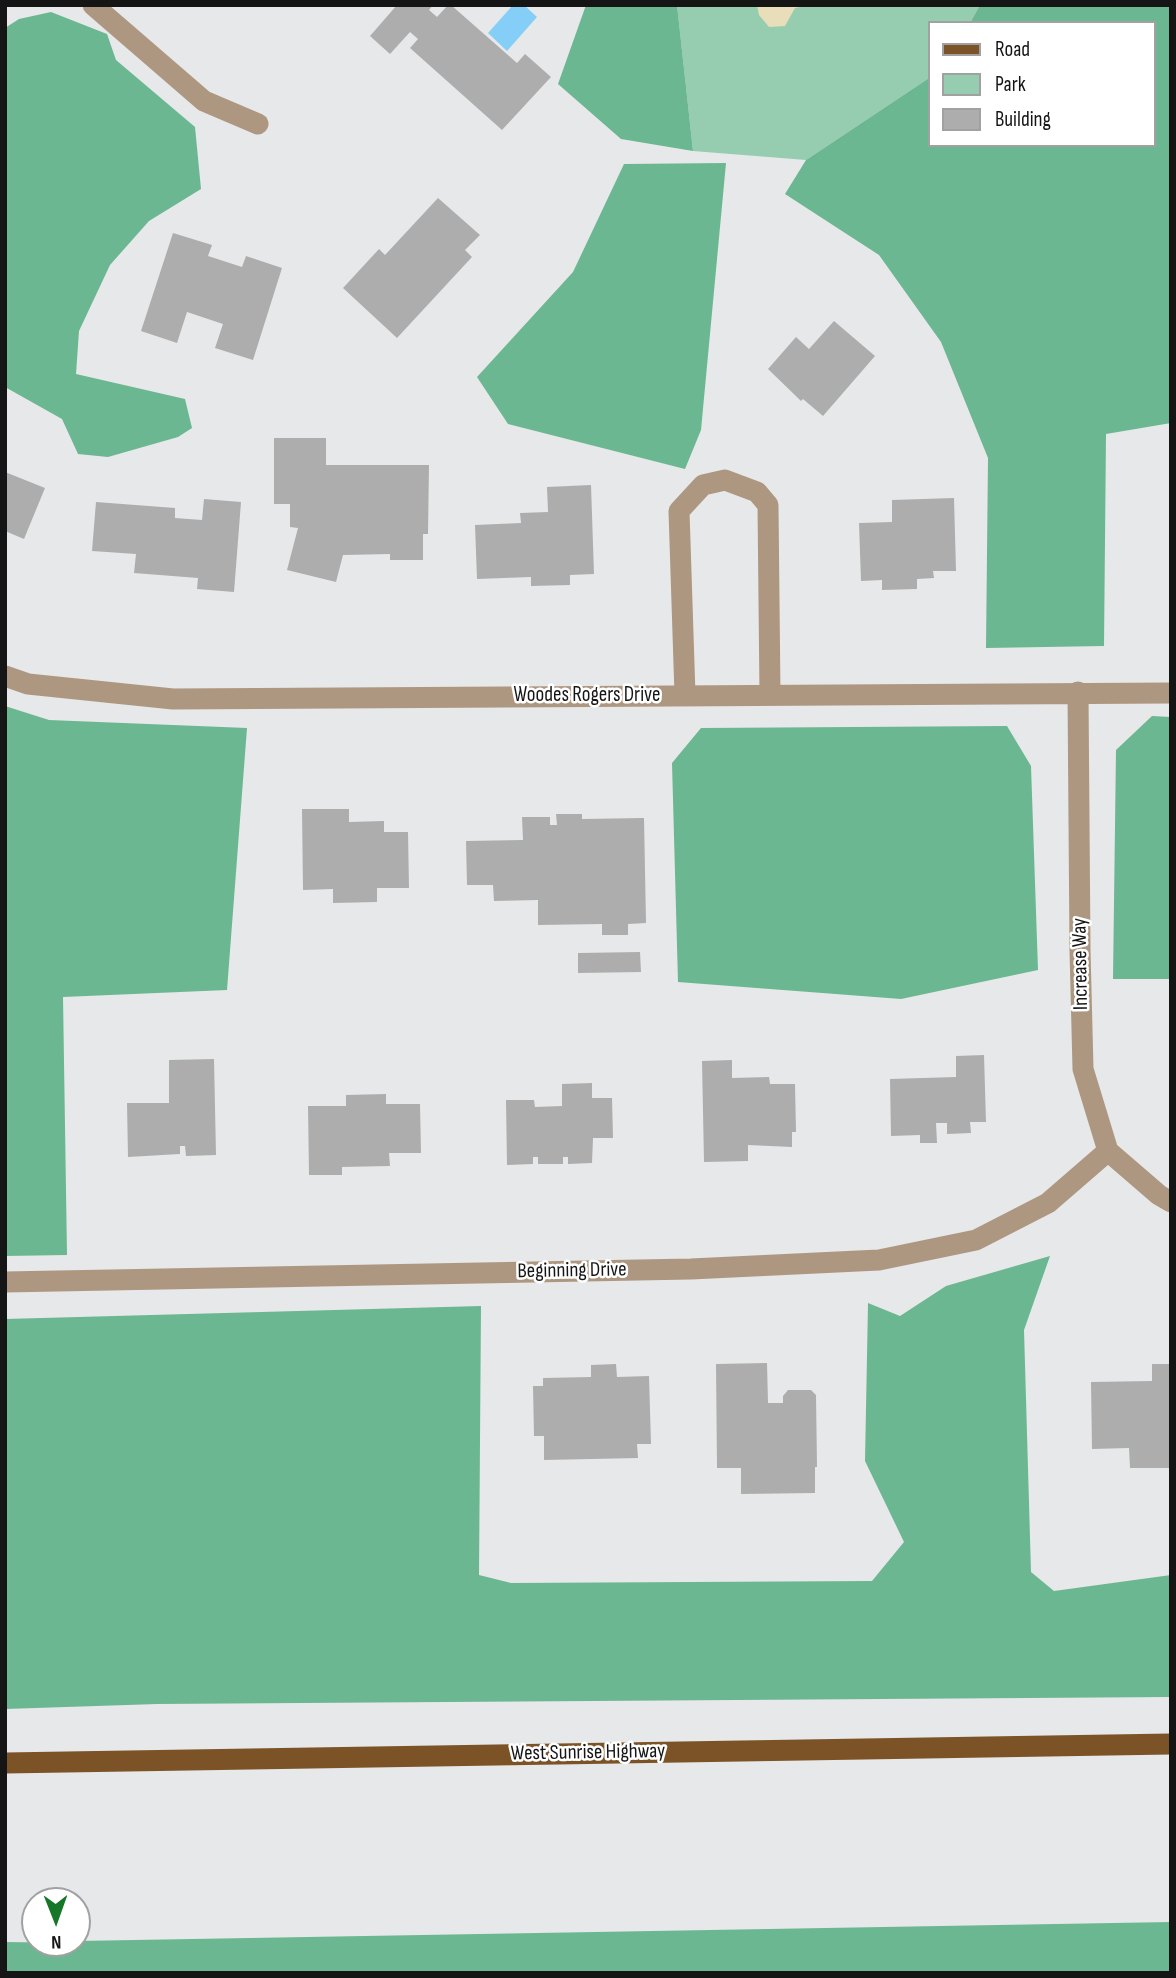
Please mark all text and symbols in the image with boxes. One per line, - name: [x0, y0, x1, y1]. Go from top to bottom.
- legend: [928, 21, 1155, 147]
- text: Road: [995, 37, 1030, 62]
- text: Park: [995, 72, 1026, 97]
- text: Building: [995, 107, 1051, 132]
- street label: Woodes Rogers Drive: [514, 683, 660, 709]
- street label: Increase Way: [1068, 918, 1094, 1010]
- street label: Beginning Drive: [517, 1257, 627, 1285]
- street label: West Sunrise Highway: [511, 1739, 665, 1767]
- north arrow: [21, 1887, 91, 1957]
- text: N: [51, 1930, 62, 1953]

